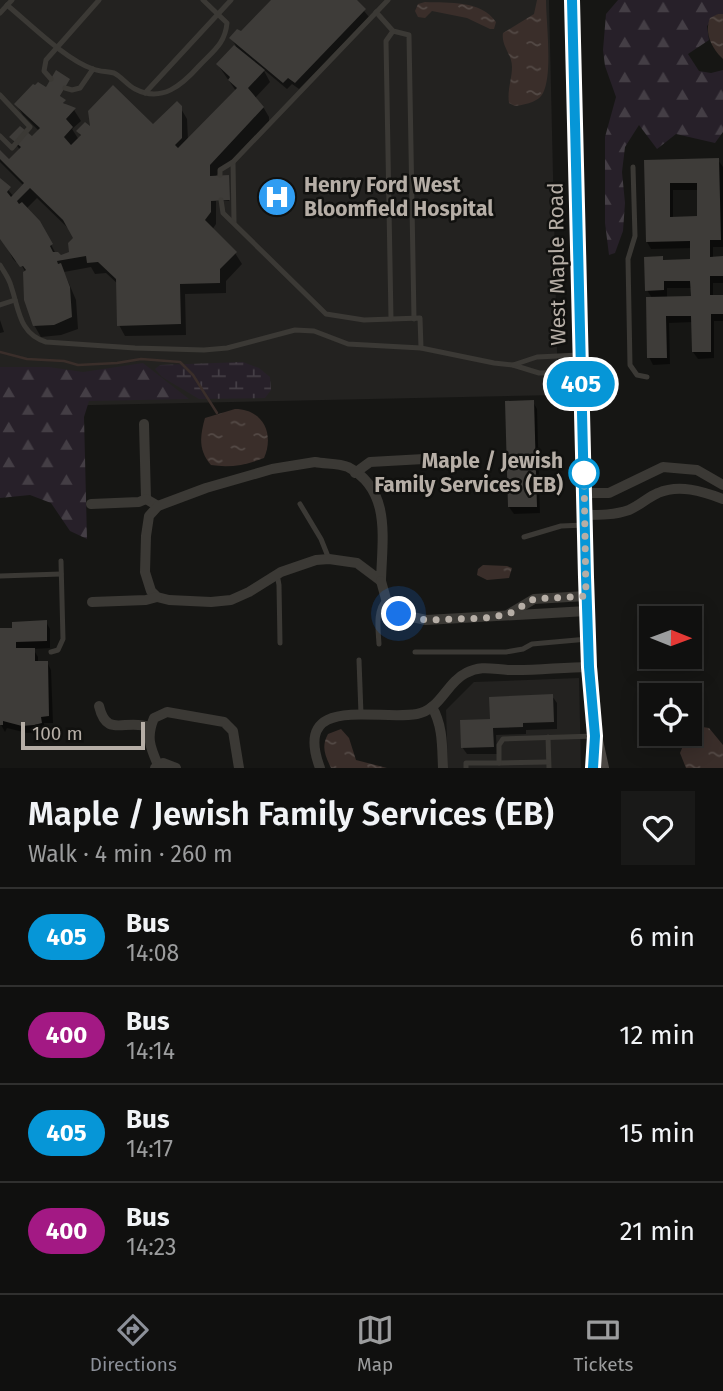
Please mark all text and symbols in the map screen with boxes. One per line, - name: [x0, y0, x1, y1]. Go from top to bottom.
- place label: Henry Ford West Bloomfield Hospital: [304, 172, 494, 222]
- hospital icon: Henry Ford West Bloomfield Hospital: [256, 176, 298, 218]
- street label: West Maple Road: [543, 182, 571, 346]
- line badge: 405: [541, 361, 621, 407]
- text: 405: [561, 370, 601, 398]
- place label: Maple / Jewish Family Services (EB): [374, 448, 563, 498]
- marker: Maple / Jewish Family Services (EB): [569, 458, 599, 488]
- your location: [381, 596, 416, 631]
- north arrow: [639, 606, 702, 668]
- map controls: [639, 606, 702, 746]
- button: locate: [639, 683, 702, 746]
- scale bar: [21, 719, 145, 751]
- text: 100 m: [32, 722, 83, 745]
- button: heart: [621, 791, 695, 865]
- text: Maple / Jewish Family Services (EB): [28, 794, 554, 834]
- text: Walk · 4 min · 260 m: [28, 840, 233, 868]
- text: Bus: [126, 908, 169, 939]
- text: 6 min: [629, 922, 695, 953]
- text: 405: [46, 923, 87, 951]
- text: 14:08: [126, 939, 179, 967]
- text: Bus: [126, 1006, 169, 1037]
- text: 12 min: [619, 1020, 695, 1051]
- text: 400: [46, 1021, 87, 1049]
- text: 14:14: [126, 1037, 175, 1065]
- text: Bus: [126, 1104, 169, 1135]
- text: 15 min: [619, 1118, 695, 1149]
- text: 405: [46, 1119, 87, 1147]
- text: 14:17: [126, 1135, 173, 1163]
- text: Bus: [126, 1202, 169, 1233]
- text: 21 min: [620, 1216, 695, 1247]
- text: 400: [46, 1217, 87, 1245]
- text: 14:23: [126, 1233, 176, 1261]
- tab: Directions: [90, 1311, 177, 1376]
- tab: Map: [356, 1311, 394, 1376]
- tab: Tickets: [573, 1311, 633, 1376]

